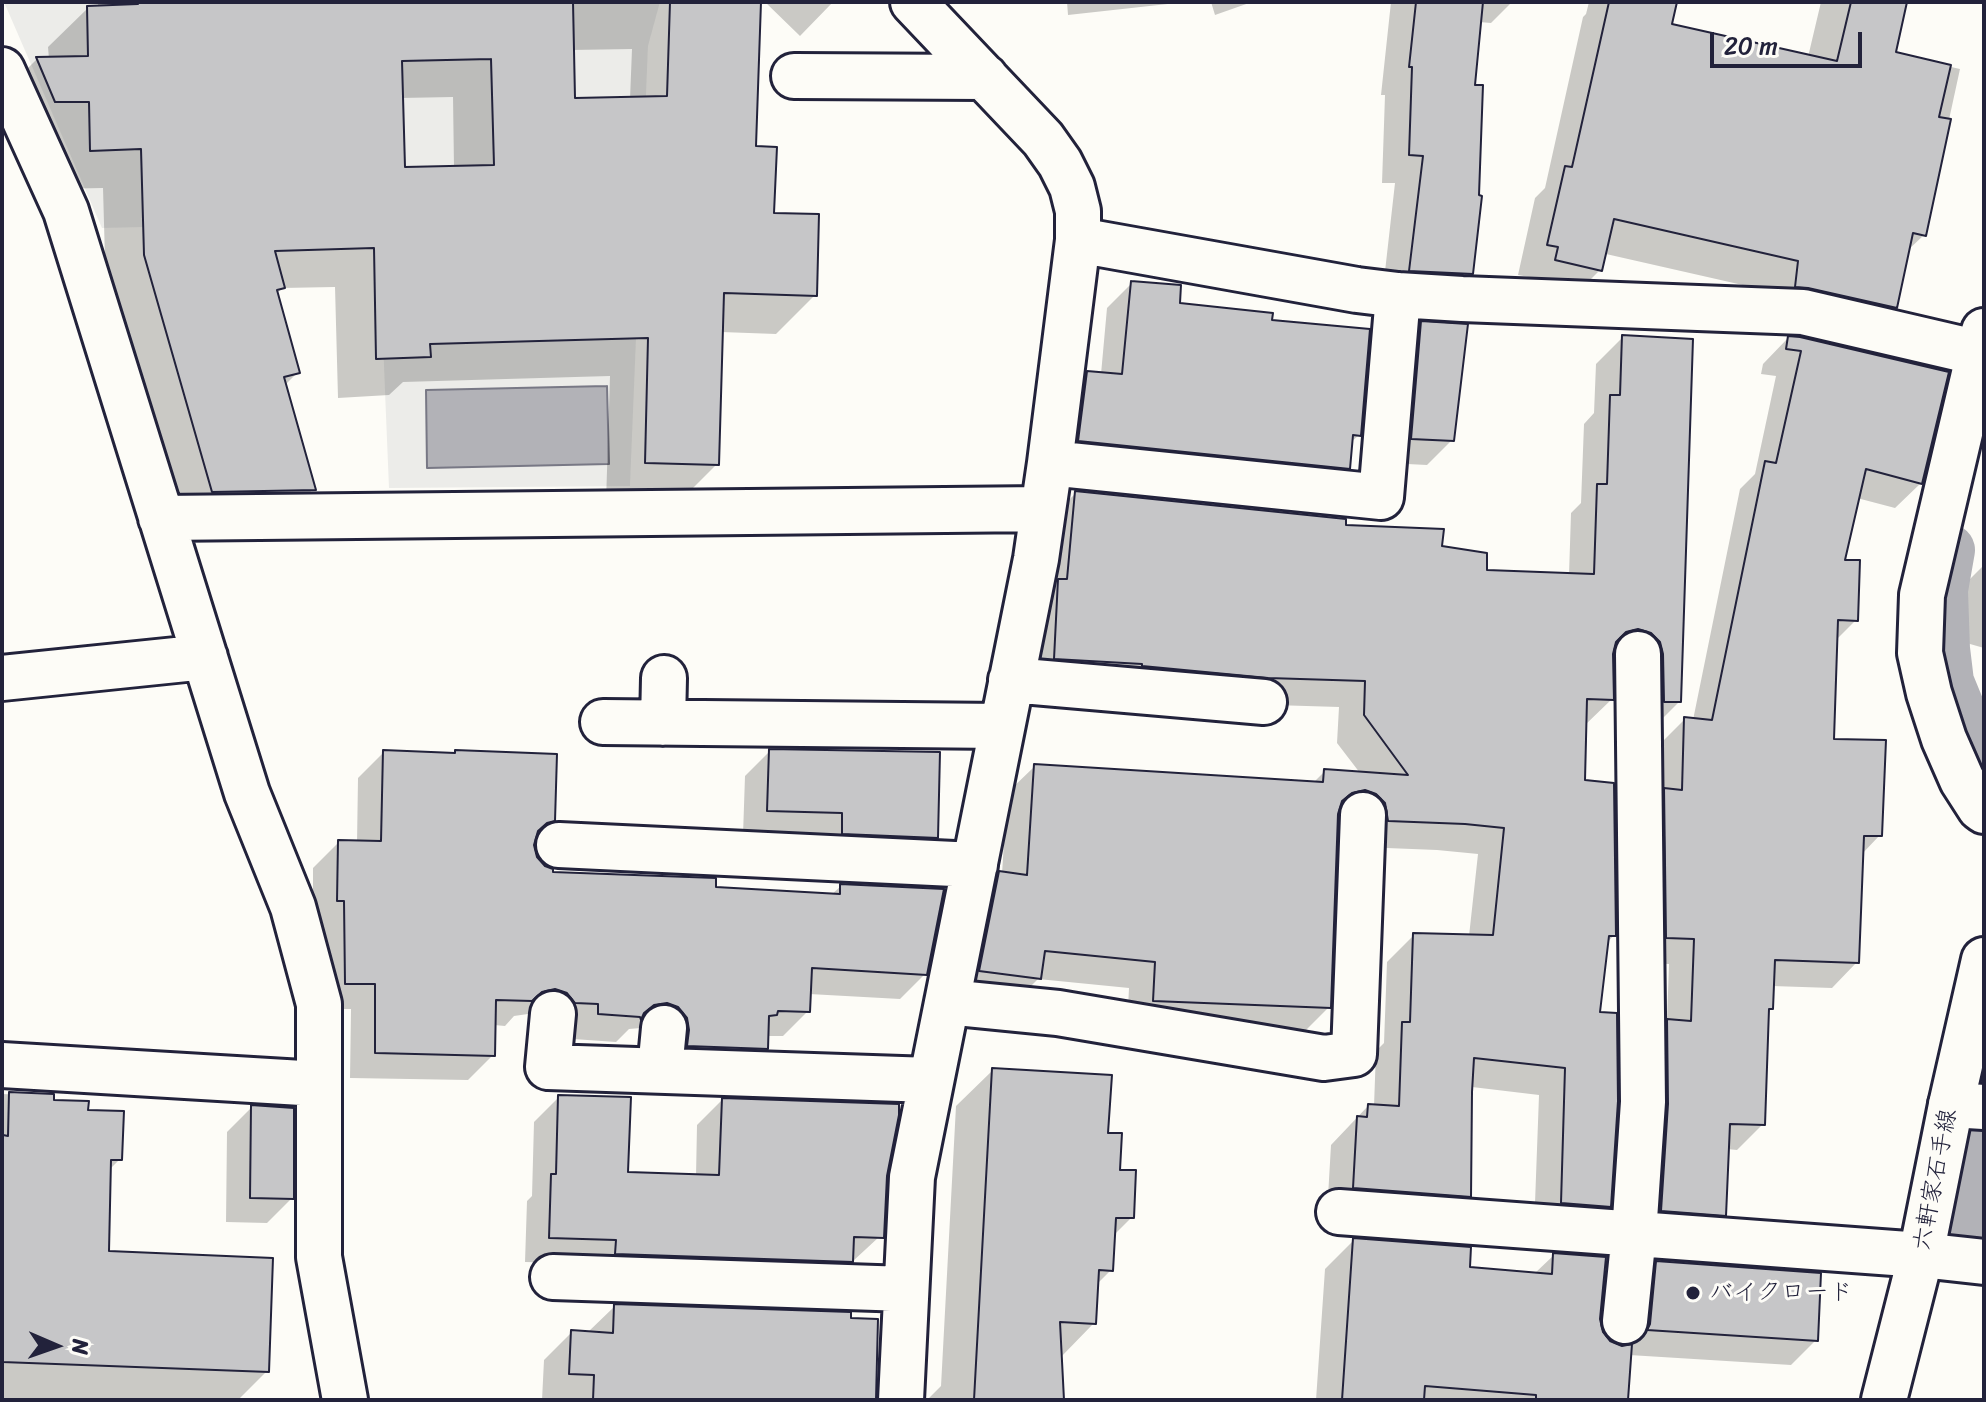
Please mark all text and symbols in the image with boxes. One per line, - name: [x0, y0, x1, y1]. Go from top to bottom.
- scale bar: [1714, 16, 1866, 66]
- text: 20 m: [1724, 25, 1778, 67]
- street label: 六軒家石手線: [1908, 1107, 1964, 1253]
- place label: バイクロード: [1709, 1279, 1853, 1307]
- marker: バイクロード: [1684, 1284, 1702, 1302]
- north arrow: [16, 1306, 96, 1386]
- text: N: [61, 1339, 100, 1355]

